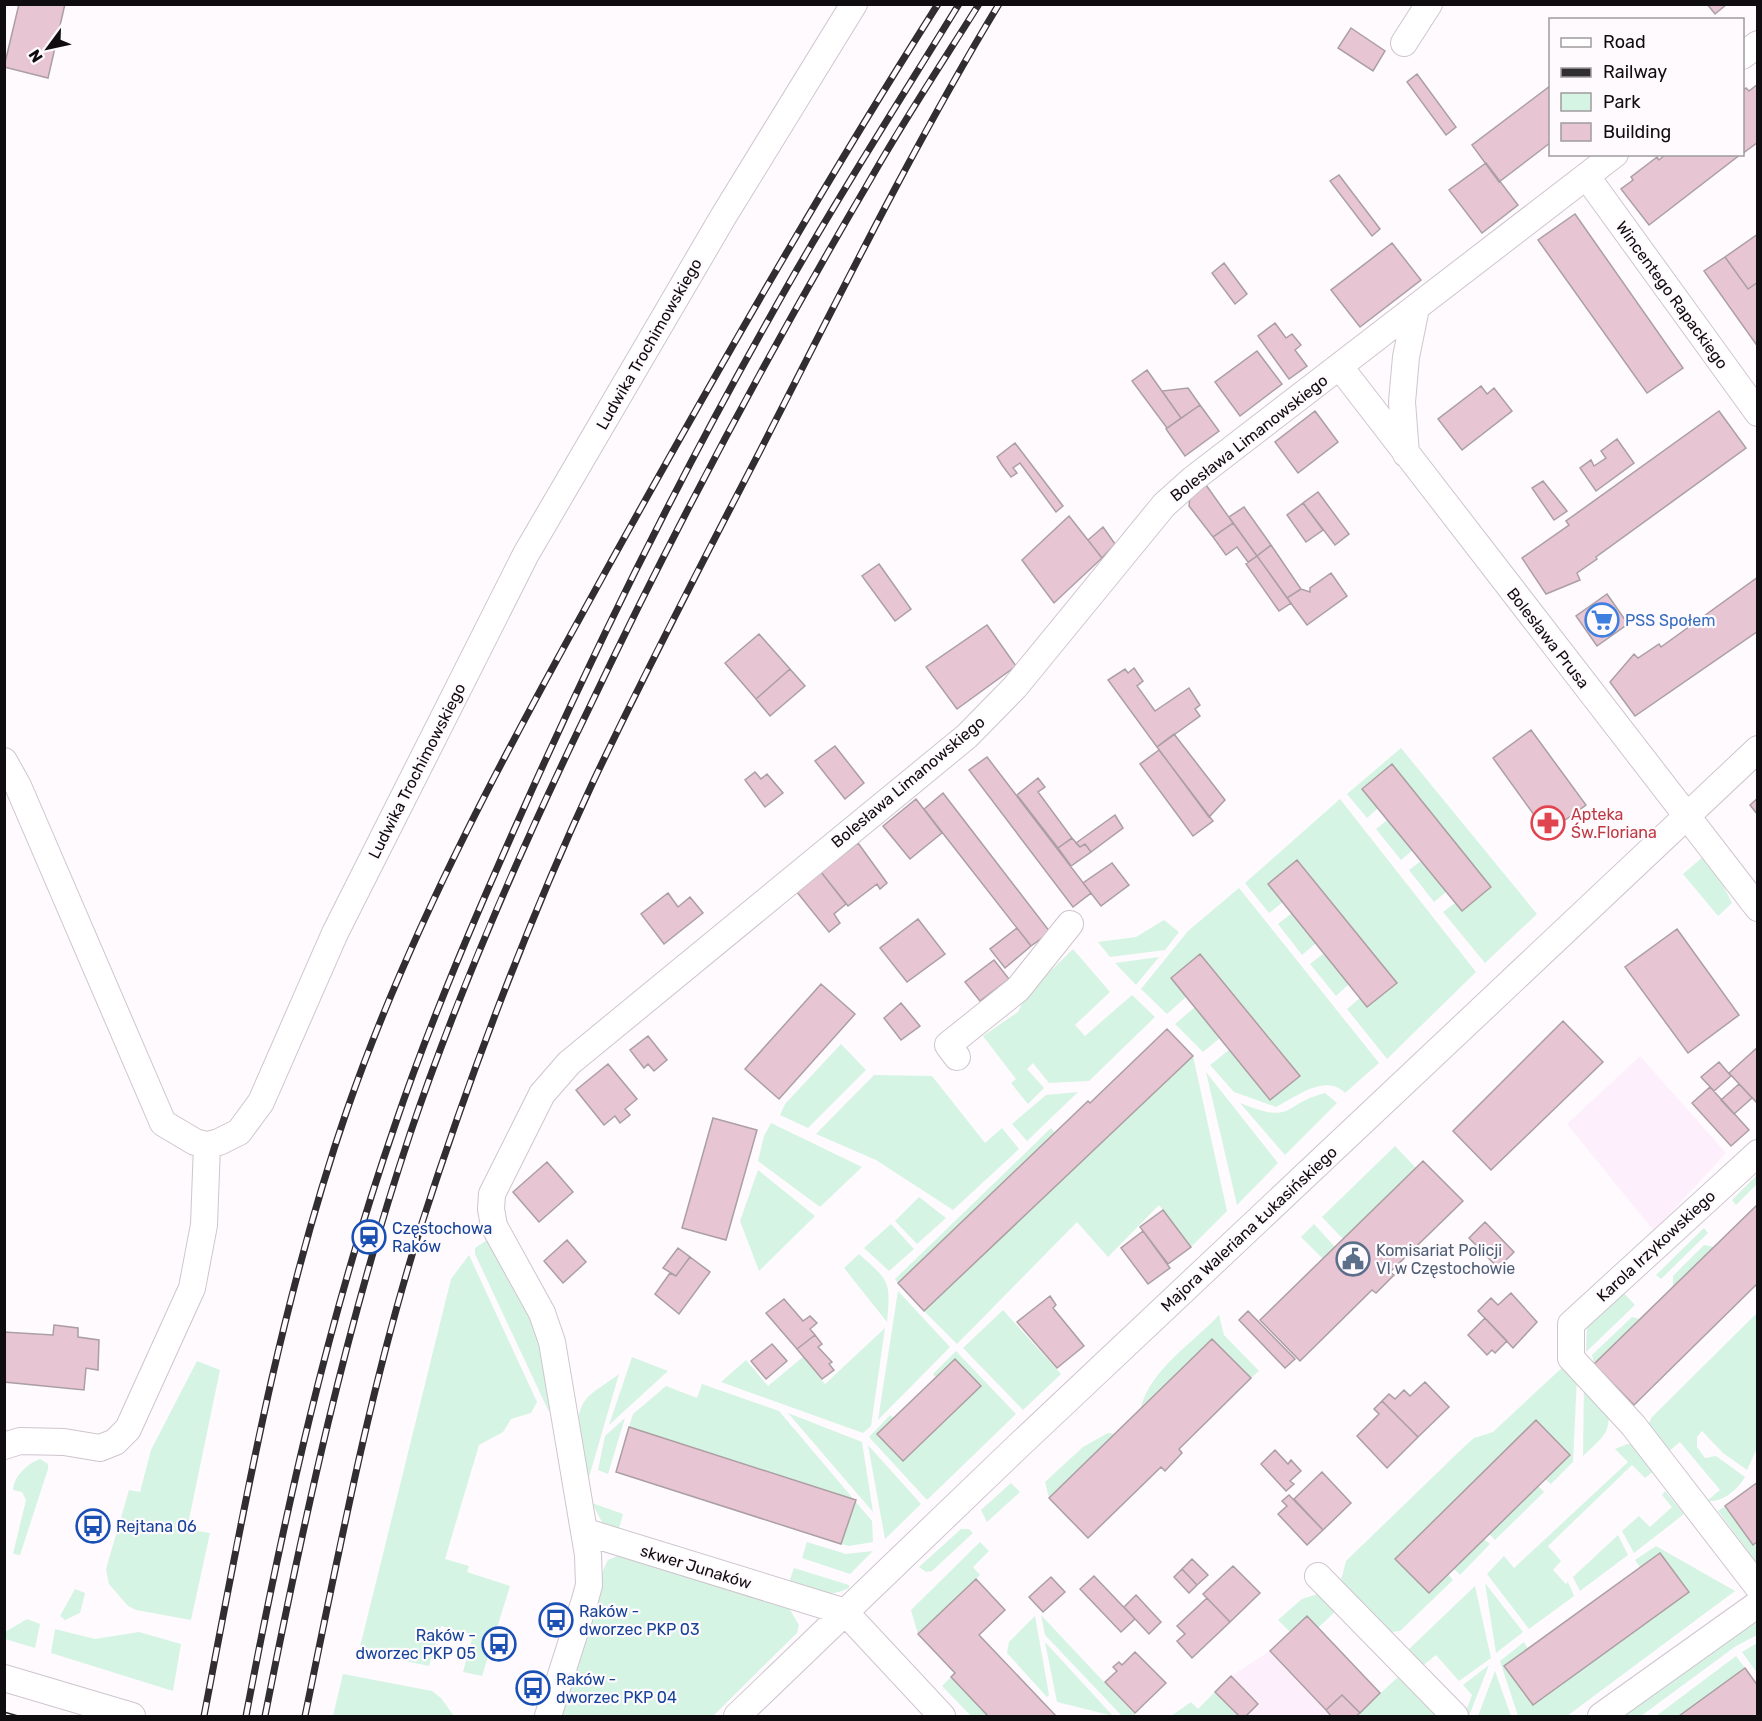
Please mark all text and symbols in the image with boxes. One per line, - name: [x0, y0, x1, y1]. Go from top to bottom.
- north arrow: [18, 18, 78, 78]
- legend: [1549, 18, 1744, 156]
- text: Road: [1603, 31, 1646, 53]
- text: N: [25, 46, 47, 66]
- text: Railway: [1603, 61, 1667, 83]
- text: Park: [1603, 91, 1641, 113]
- text: Building: [1603, 121, 1671, 143]
- street label: Wincentego Rapackiego: [1612, 217, 1732, 373]
- street label: Ludwika Trochimowskiego: [592, 255, 706, 433]
- street label: Bolesława Limanowskiego: [1166, 371, 1332, 505]
- street label: Bolesława Prusa: [1503, 584, 1593, 692]
- supermarket icon: PSS Społem: [1584, 602, 1620, 638]
- place label: PSS Społem: [1625, 611, 1715, 630]
- street label: Ludwika Trochimowskiego: [364, 680, 470, 862]
- street label: Bolesława Limanowskiego: [827, 712, 989, 852]
- pharmacy icon: Apteka Św.Floriana: [1530, 805, 1566, 841]
- place label: Apteka Św.Floriana: [1571, 805, 1657, 842]
- street label: Majora Waleriana Łukasińskiego: [1157, 1142, 1341, 1316]
- street label: Karola Irzykowskiego: [1593, 1186, 1719, 1306]
- station icon: Częstochowa Raków: [351, 1219, 387, 1255]
- place label: Częstochowa Raków: [392, 1219, 492, 1256]
- public building icon: Komisariat Policji VI w Częstochowie: [1335, 1241, 1371, 1277]
- place label: Komisariat Policji VI w Częstochowie: [1376, 1241, 1515, 1279]
- bus stop icon: Rejtana 06: [75, 1508, 111, 1544]
- place label: Rejtana 06: [116, 1517, 197, 1536]
- street label: skwer Junaków: [638, 1541, 754, 1593]
- bus stop icon: Raków - dworzec PKP 03: [538, 1602, 574, 1638]
- place label: Raków - dworzec PKP 03: [579, 1602, 700, 1639]
- place label: Raków - dworzec PKP 05: [355, 1626, 476, 1663]
- bus stop icon: Raków - dworzec PKP 05: [481, 1626, 517, 1662]
- bus stop icon: Raków - dworzec PKP 04: [515, 1670, 551, 1706]
- place label: Raków - dworzec PKP 04: [556, 1670, 677, 1707]

